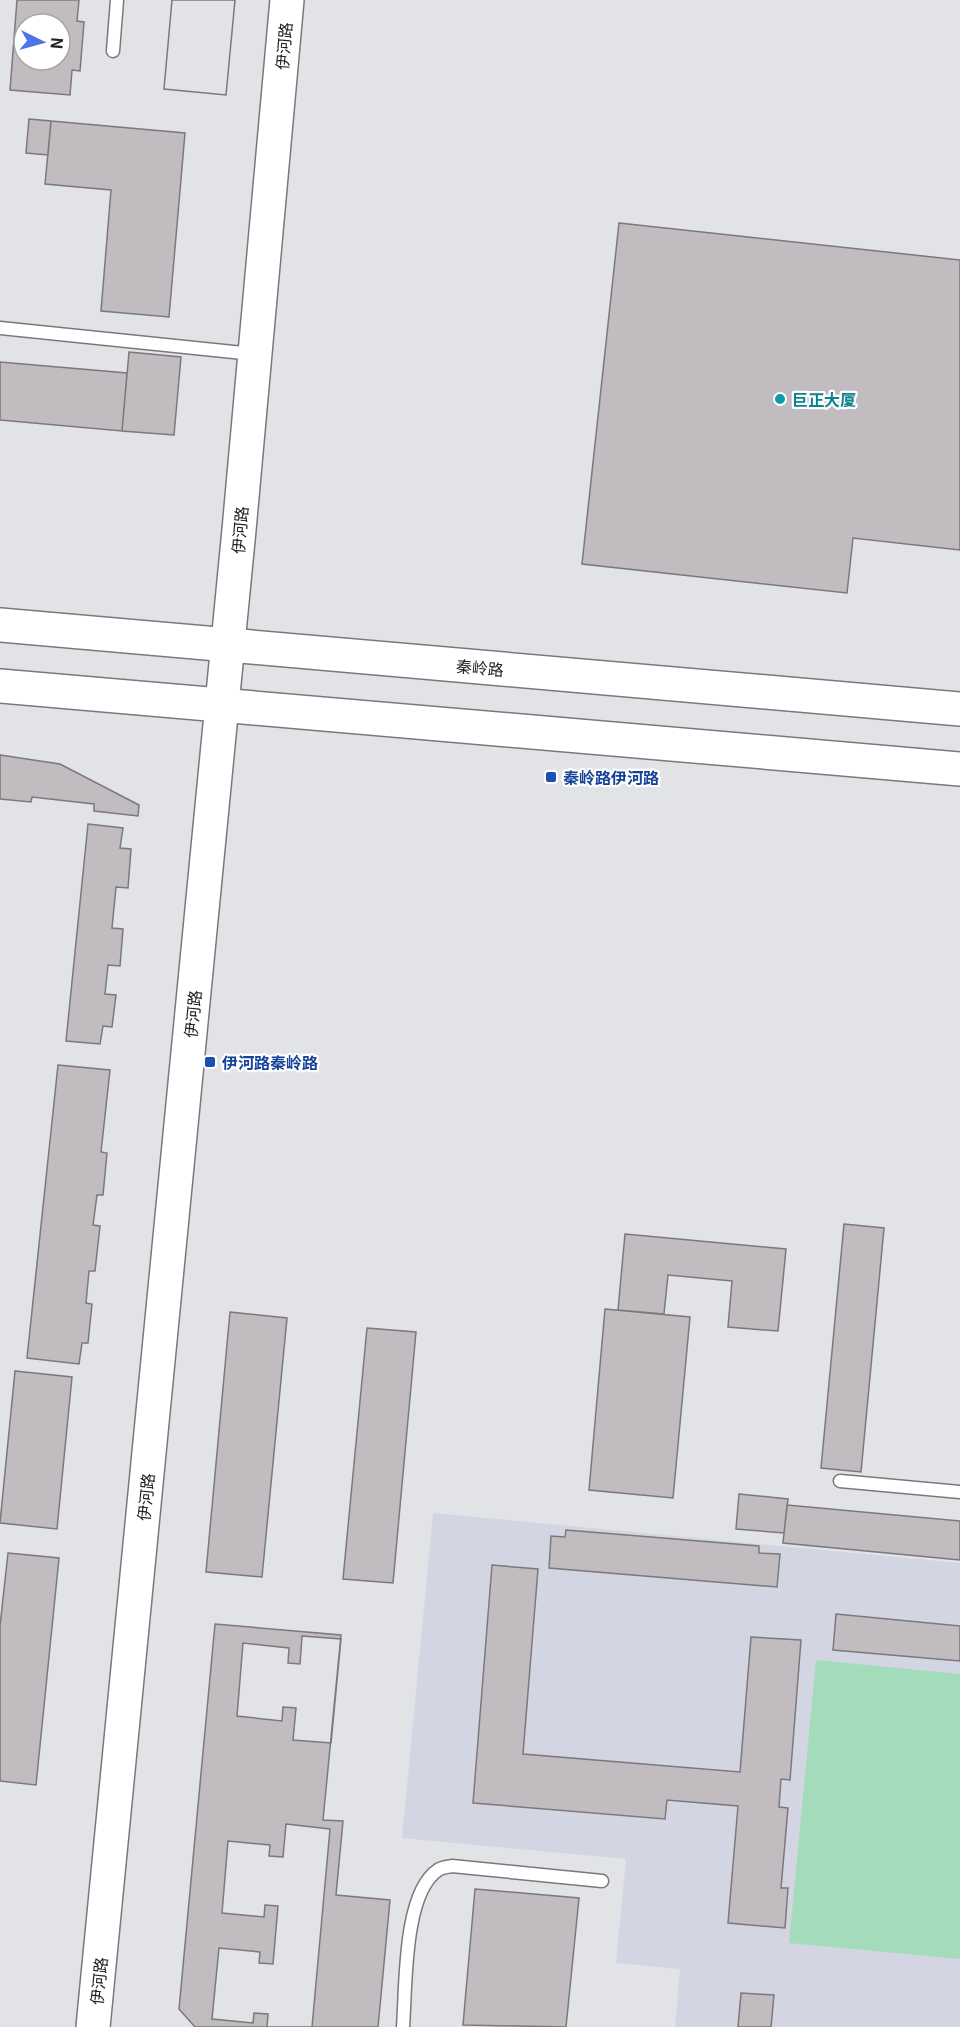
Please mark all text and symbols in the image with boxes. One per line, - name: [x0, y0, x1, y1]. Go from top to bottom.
- north arrow: [12, 12, 72, 72]
- street label: 伊河路: [269, 21, 297, 71]
- text: N: [45, 36, 70, 50]
- place label: 巨正大厦: [792, 387, 856, 411]
- marker: 巨正大厦: [773, 392, 787, 406]
- street label: 伊河路: [225, 505, 253, 555]
- street label: 秦岭路: [455, 653, 505, 681]
- place label: 秦岭路伊河路: [563, 765, 659, 789]
- marker: 秦岭路伊河路: [544, 770, 558, 784]
- street label: 伊河路: [178, 989, 206, 1039]
- place label: 伊河路秦岭路: [221, 1050, 318, 1074]
- marker: 伊河路秦岭路: [203, 1055, 217, 1069]
- street label: 伊河路: [131, 1472, 159, 1522]
- street label: 伊河路: [84, 1956, 112, 2006]

